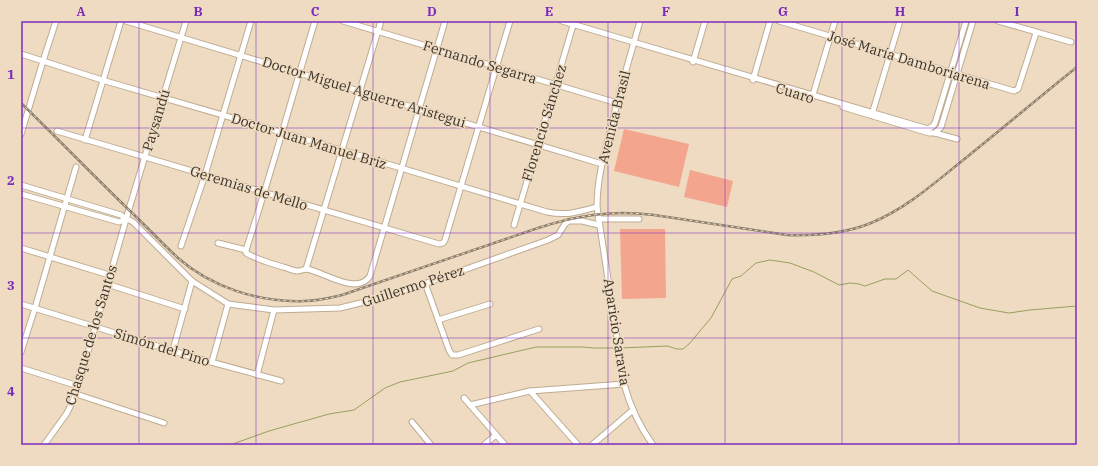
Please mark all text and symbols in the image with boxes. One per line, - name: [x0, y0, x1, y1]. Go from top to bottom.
- text: A: [76, 3, 86, 20]
- text: B: [193, 3, 203, 20]
- text: C: [311, 3, 320, 20]
- text: D: [427, 3, 437, 20]
- text: E: [545, 3, 553, 20]
- text: F: [662, 3, 670, 20]
- text: G: [778, 3, 788, 20]
- text: H: [895, 3, 906, 20]
- text: I: [1015, 3, 1020, 20]
- street label: José María Damboriarena: [826, 27, 993, 93]
- street label: Fernando Segarra: [421, 36, 539, 88]
- street label: Doctor Miguel Aguerre Aristegui: [260, 52, 468, 132]
- street label: Florencio Sánchez: [518, 62, 570, 184]
- text: 1: [7, 66, 15, 83]
- street label: Avenida Brasil: [594, 68, 634, 166]
- street label: Cuaro: [773, 79, 817, 107]
- street label: Paysandú: [138, 86, 174, 153]
- street label: Doctor Juan Manuel Briz: [229, 109, 389, 173]
- street label: Geremias de Mello: [188, 162, 310, 214]
- text: 2: [7, 172, 15, 189]
- street label: Guillermo Pérez: [360, 261, 466, 311]
- street label: Chasque de los Santos: [61, 262, 121, 407]
- text: 3: [7, 277, 15, 294]
- street label: Aparicio Saravia: [600, 277, 634, 387]
- street label: Simón del Pino: [112, 324, 212, 370]
- text: 4: [7, 383, 15, 400]

